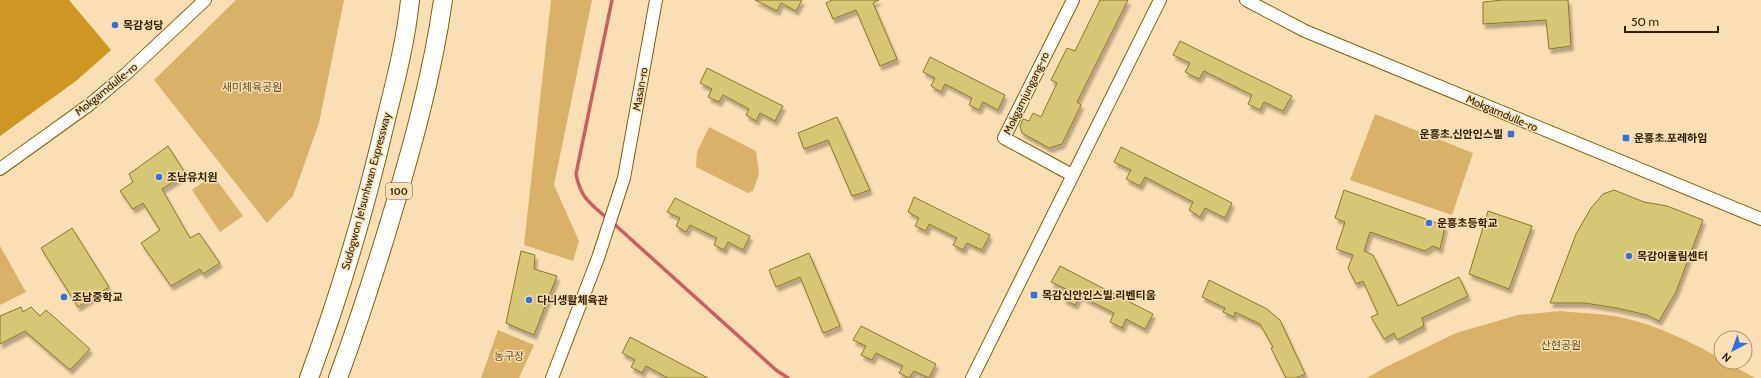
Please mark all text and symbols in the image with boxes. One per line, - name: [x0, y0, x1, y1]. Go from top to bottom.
- scale bar: [1625, 8, 1718, 34]
- text: 50 m: [1631, 14, 1659, 29]
- place label: 목감성당: [123, 18, 163, 32]
- marker: 목감성당: [110, 20, 120, 30]
- street label: Mokgamjungang-ro: [1000, 49, 1052, 137]
- street label: Mokgamdulle-ro: [72, 59, 140, 119]
- street label: Masan-ro: [629, 66, 651, 112]
- park label: 새미체육공원: [222, 80, 282, 94]
- street label: Mokgamdulle-ro: [1464, 92, 1540, 134]
- street label: Sudogwon Je1sunhwan Expressway: [338, 110, 394, 271]
- place label: 운흥초.신안인스빌: [1420, 127, 1503, 141]
- marker: 운흥초.신안인스빌: [1506, 129, 1516, 139]
- place label: 운흥초.포레하임: [1634, 131, 1707, 145]
- marker: 운흥초.포레하임: [1621, 133, 1631, 143]
- place label: 조남유치원: [167, 170, 218, 184]
- marker: 조남유치원: [154, 172, 164, 182]
- road number: 100: [386, 183, 412, 199]
- place label: 운흥초등학교: [1437, 216, 1498, 230]
- marker: 운흥초등학교: [1424, 218, 1434, 228]
- place label: 목감어울림센터: [1637, 249, 1708, 263]
- marker: 목감어울림센터: [1624, 251, 1634, 261]
- place label: 목감신안인스빌.리벤티움: [1042, 288, 1156, 302]
- place label: 조남중학교: [72, 290, 123, 304]
- marker: 목감신안인스빌.리벤티움: [1029, 290, 1039, 300]
- marker: 조남중학교: [59, 292, 69, 302]
- place label: 다니생활체육관: [537, 293, 608, 307]
- marker: 다니생활체육관: [524, 295, 534, 305]
- north arrow: [1713, 330, 1753, 370]
- park label: 산현공원: [1541, 338, 1581, 352]
- park label: 농구장: [494, 349, 524, 363]
- text: N: [1719, 350, 1734, 365]

